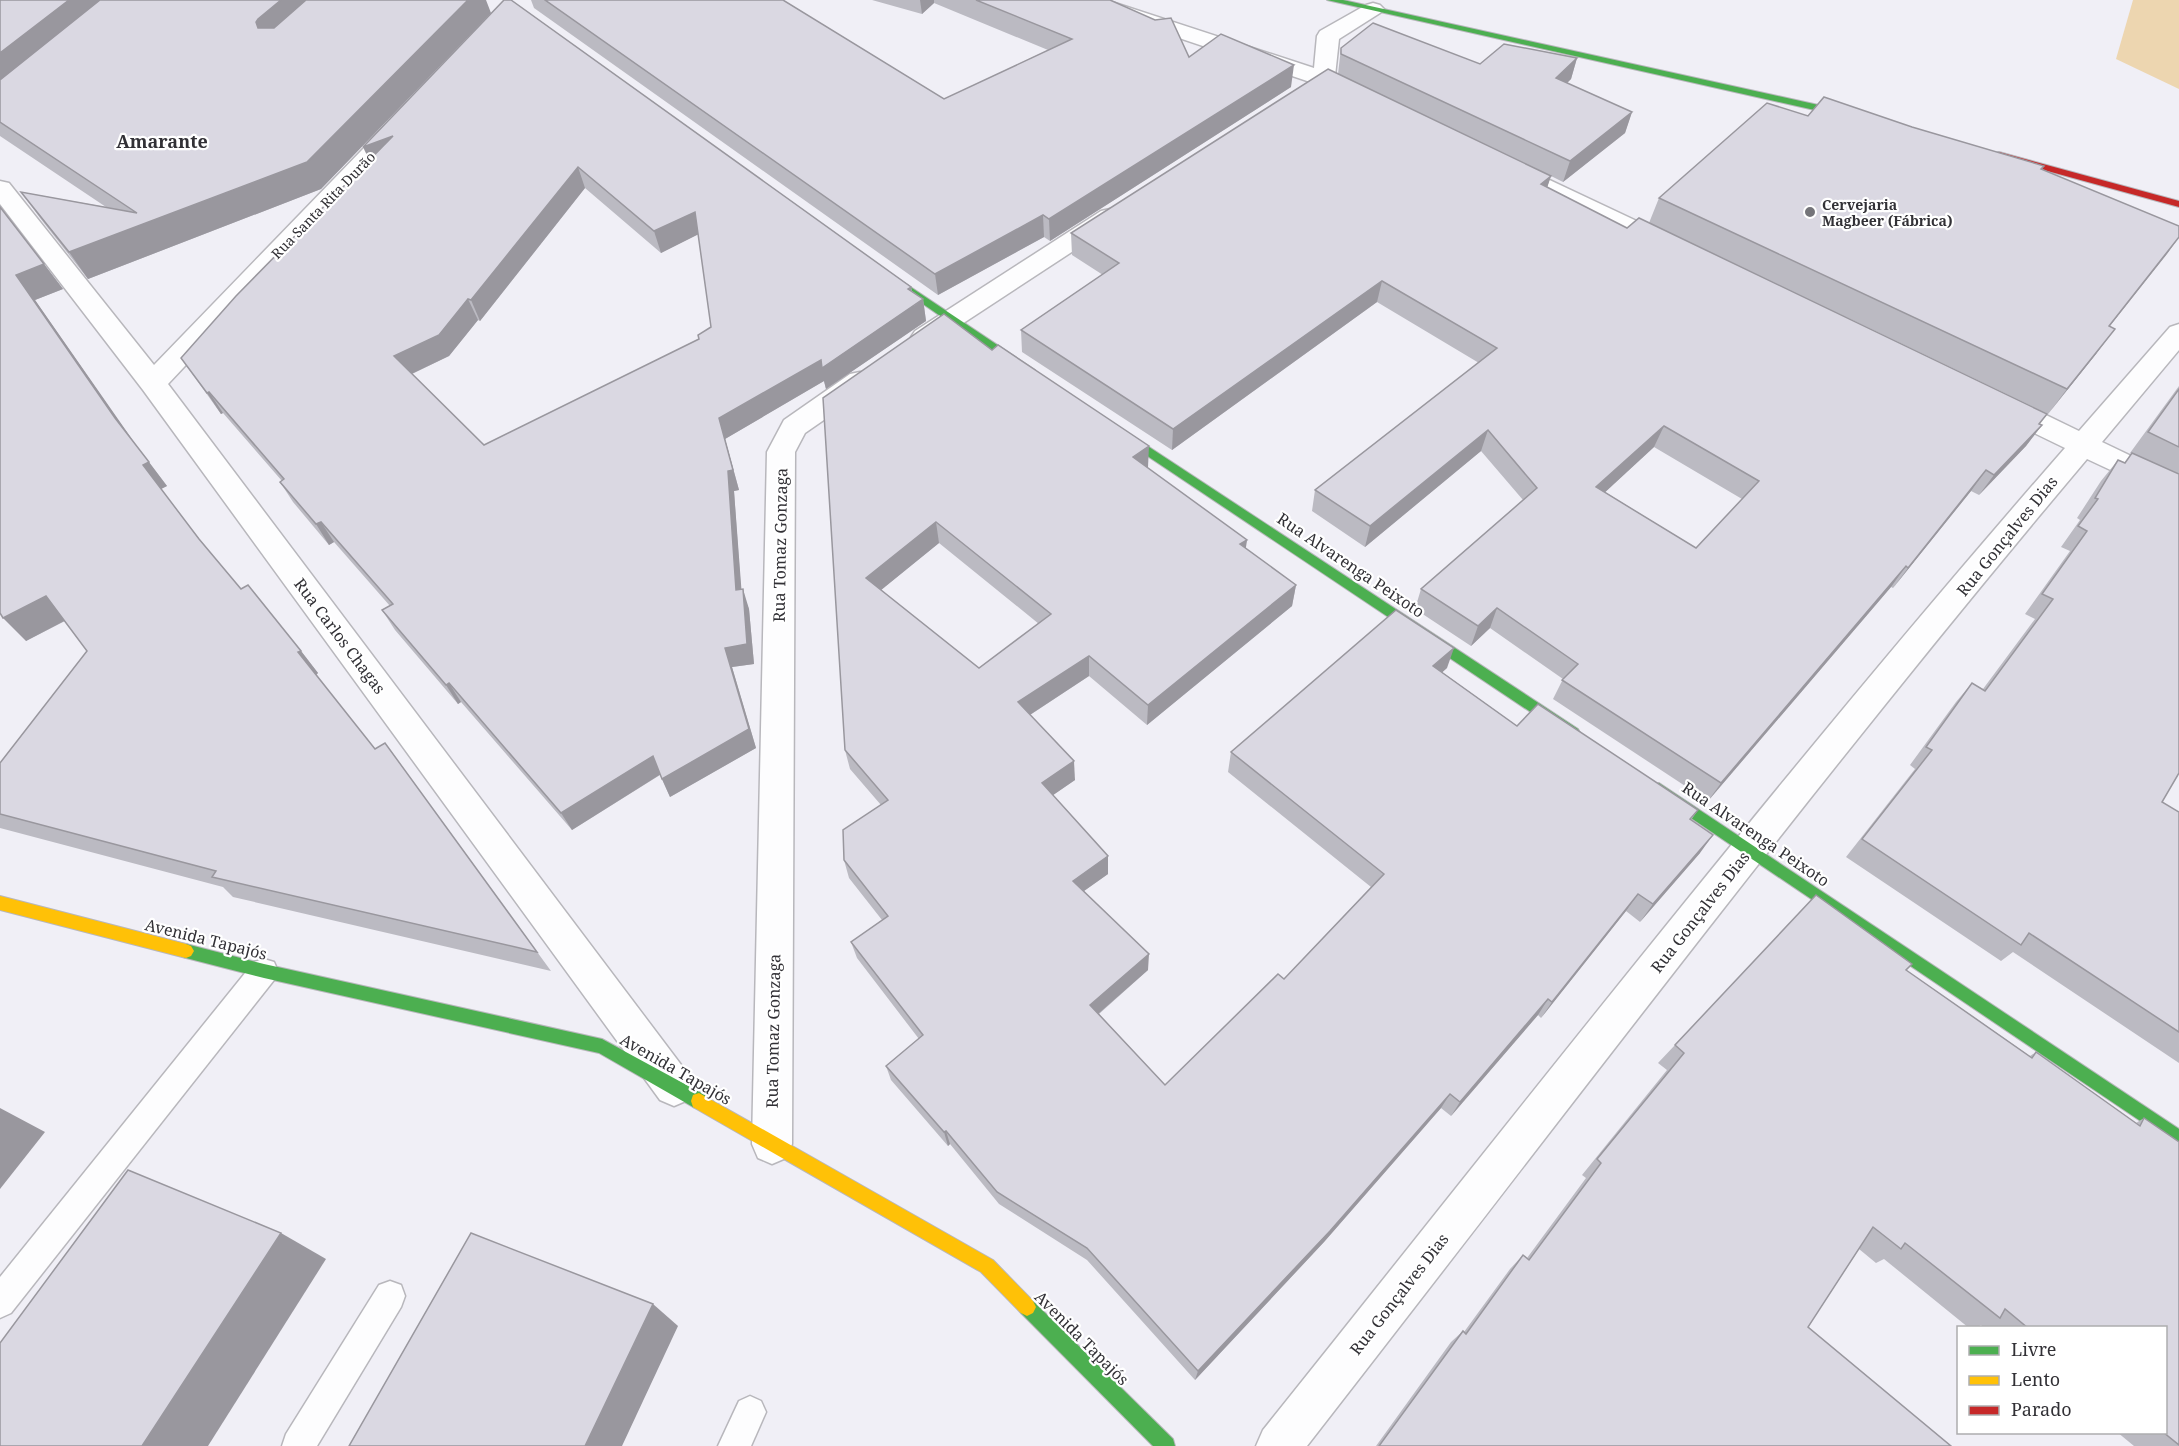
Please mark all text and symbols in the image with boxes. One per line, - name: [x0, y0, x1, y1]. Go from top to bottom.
- district label: Amarante: [116, 129, 208, 153]
- street label: Rua Santa Rita Durão: [267, 147, 379, 263]
- place label: Cervejaria Magbeer (Fábrica): [1822, 195, 1953, 230]
- marker: Cervejaria Magbeer (Fábrica): [1803, 205, 1817, 219]
- street label: Rua Tomaz Gonzaga: [768, 468, 792, 622]
- street label: Rua Gonçalves Dias: [1952, 471, 2062, 601]
- street label: Rua Alvarenga Peixoto: [1273, 507, 1429, 623]
- street label: Rua Carlos Chagas: [289, 574, 391, 698]
- street label: Rua Alvarenga Peixoto: [1678, 776, 1834, 892]
- street label: Rua Gonçalves Dias: [1646, 847, 1754, 977]
- street label: Avenida Tapajós: [143, 913, 269, 965]
- street label: Rua Tomaz Gonzaga: [761, 954, 785, 1108]
- street label: Avenida Tapajós: [616, 1028, 736, 1110]
- street label: Rua Gonçalves Dias: [1345, 1229, 1453, 1359]
- street label: Avenida Tapajós: [1030, 1286, 1134, 1390]
- legend: [1957, 1326, 2167, 1434]
- text: Livre: [2011, 1337, 2057, 1361]
- text: Lento: [2011, 1367, 2060, 1391]
- text: Parado: [2011, 1397, 2072, 1421]

